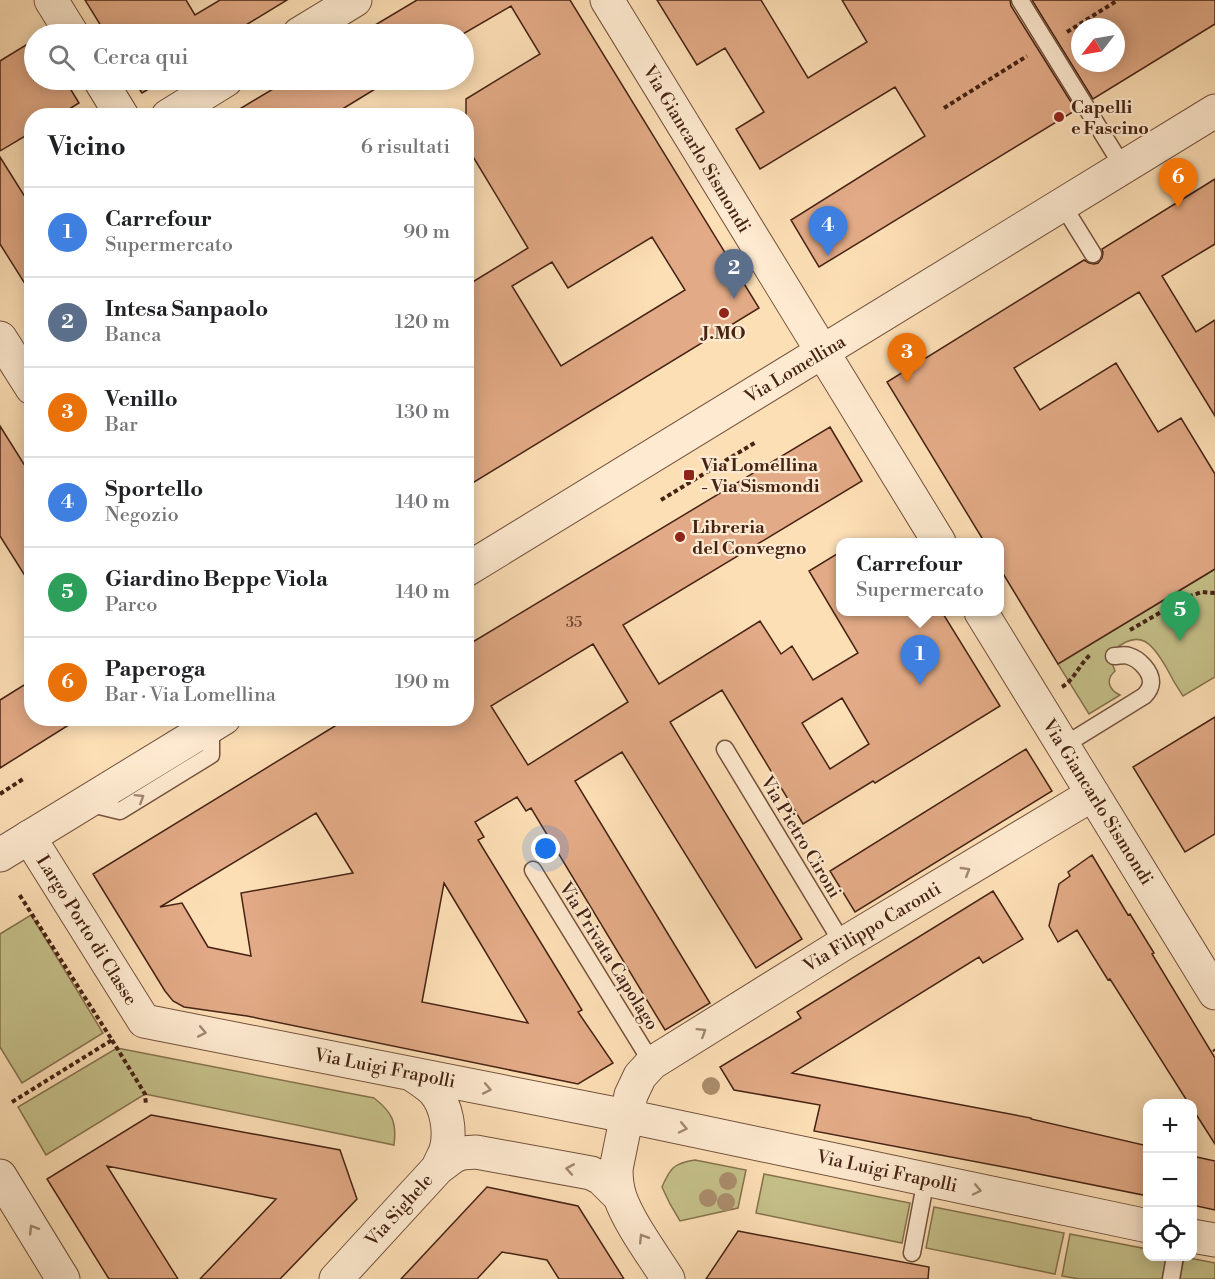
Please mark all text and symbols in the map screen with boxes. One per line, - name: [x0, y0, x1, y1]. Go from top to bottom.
- north arrow: [1071, 18, 1125, 72]
- search box: [24, 24, 474, 90]
- icon: search: [45, 41, 78, 74]
- text: Cerca qui: [93, 44, 189, 71]
- street label: Via Giancarlo Sismondi: [637, 60, 756, 237]
- place label: Capelli e Fascino: [1071, 96, 1149, 140]
- marker: Capelli e Fascino: [1052, 110, 1066, 124]
- text: Vicino: [48, 131, 126, 163]
- text: 6 risultati: [361, 135, 450, 160]
- pin: 6: [1158, 158, 1198, 208]
- text: Carrefour: [105, 206, 212, 233]
- pin: 4: [808, 206, 848, 256]
- text: 1: [63, 220, 72, 245]
- text: 90 m: [403, 220, 450, 245]
- text: Supermercato: [105, 233, 233, 258]
- pin: 2: [714, 250, 754, 299]
- text: Intesa Sanpaolo: [105, 296, 268, 323]
- marker: J.MO: [717, 306, 731, 320]
- text: 2: [61, 310, 74, 335]
- text: 120 m: [395, 310, 450, 335]
- place label: J.MO: [699, 322, 746, 345]
- text: Banca: [105, 323, 161, 348]
- street label: Via Lomellina: [740, 330, 851, 409]
- pin: 3: [888, 334, 926, 383]
- text: Venillo: [105, 386, 178, 413]
- text: 3: [61, 400, 74, 425]
- text: 130 m: [395, 400, 450, 425]
- text: Bar: [105, 413, 138, 438]
- place label: Via Lomellina - Via Sismondi: [700, 454, 820, 498]
- marker: Via Lomellina - Via Sismondi: [682, 468, 696, 482]
- text: Sportello: [105, 476, 203, 503]
- text: 4: [61, 490, 74, 515]
- text: 140 m: [395, 490, 450, 515]
- text: Negozio: [105, 503, 179, 528]
- place label: Libreria del Convegno: [692, 516, 807, 560]
- marker: Libreria del Convegno: [673, 530, 687, 544]
- popup: [836, 538, 1004, 616]
- text: Carrefour: [856, 551, 963, 578]
- text: Giardino Beppe Viola: [105, 566, 328, 593]
- text: Supermercato: [856, 578, 984, 603]
- text: 5: [61, 580, 74, 605]
- text: 140 m: [395, 580, 450, 605]
- pin: 5: [1160, 592, 1200, 641]
- text: Parco: [105, 593, 158, 618]
- house number: 35: [566, 613, 582, 632]
- pin: 1: [900, 636, 940, 685]
- text: Paperoga: [105, 656, 206, 683]
- text: 6: [61, 670, 74, 695]
- text: 190 m: [395, 670, 450, 695]
- text: Bar · Via Lomellina: [105, 683, 276, 708]
- street label: Via Giancarlo Sismondi: [1037, 714, 1158, 890]
- street label: Via Pietro Cironi: [755, 771, 846, 903]
- one-way arrow: [134, 795, 145, 806]
- your location: [531, 834, 560, 863]
- street label: Largo Porto di Classe: [31, 851, 142, 1010]
- one-way arrow: [959, 867, 970, 878]
- street label: Via Privata Capolago: [553, 877, 663, 1035]
- street label: Via Filippo Caronti: [799, 877, 945, 978]
- one-way arrow: [196, 1025, 206, 1038]
- one-way arrow: [696, 1027, 706, 1039]
- street label: Via Luigi Frapolli: [311, 1043, 457, 1093]
- one-way arrow: [482, 1082, 492, 1095]
- map controls: [1143, 1099, 1197, 1261]
- button: +: [1143, 1099, 1197, 1153]
- one-way arrow: [678, 1121, 688, 1134]
- street label: Via Luigi Frapolli: [813, 1145, 959, 1198]
- button: −: [1143, 1153, 1197, 1207]
- one-way arrow: [566, 1163, 576, 1176]
- street label: Via Sighele: [360, 1169, 438, 1252]
- one-way arrow: [972, 1183, 982, 1196]
- button: locate: [1143, 1207, 1197, 1261]
- one-way arrow: [28, 1225, 40, 1235]
- one-way arrow: [638, 1234, 650, 1244]

